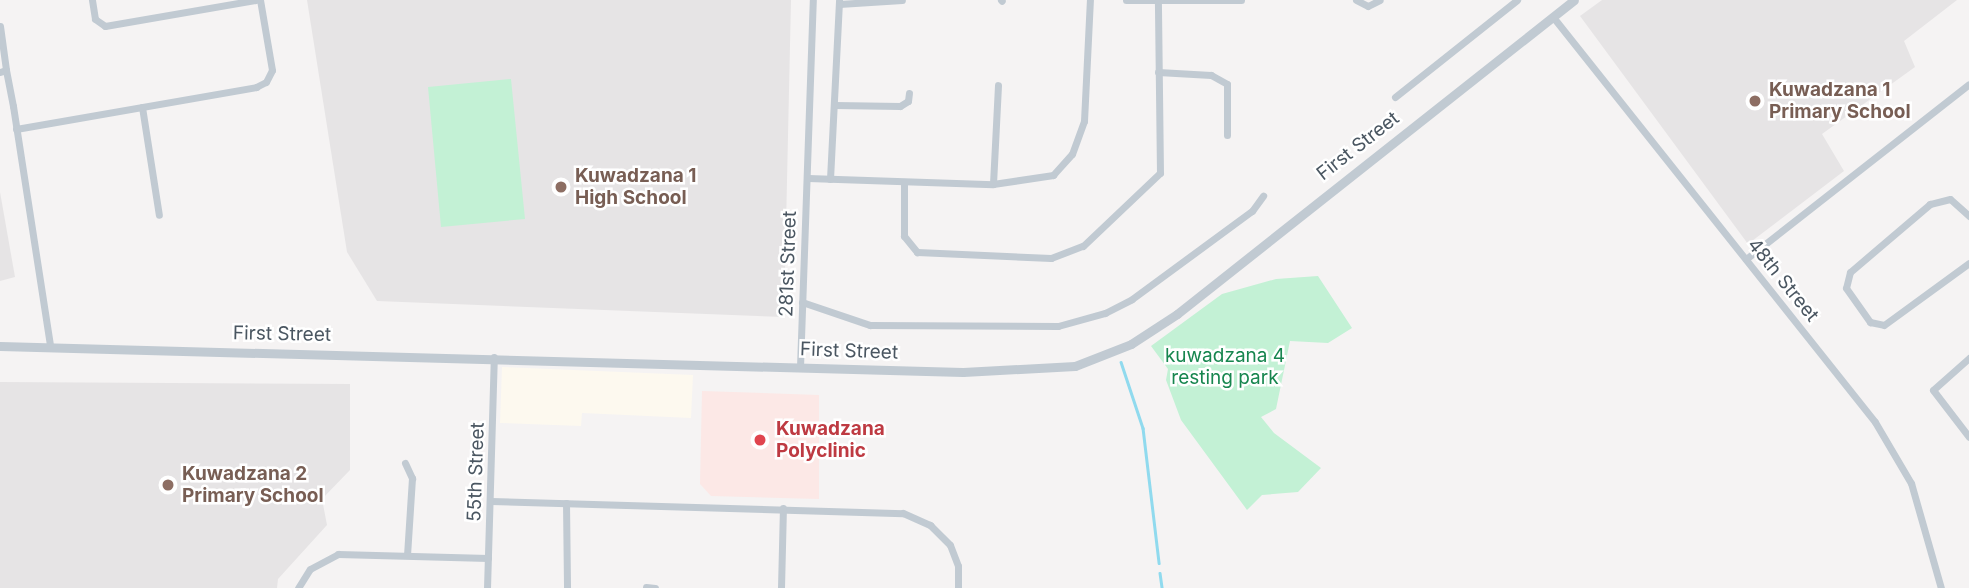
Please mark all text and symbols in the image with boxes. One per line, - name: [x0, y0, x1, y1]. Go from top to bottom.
- place label: Kuwadzana 1 Primary School: [1769, 79, 1911, 123]
- marker: Kuwadzana 1 Primary School: [1747, 93, 1763, 109]
- street label: First Street: [1312, 107, 1404, 185]
- place label: Kuwadzana 1 High School: [575, 165, 696, 209]
- marker: Kuwadzana 1 High School: [553, 179, 569, 195]
- street label: 281st Street: [775, 210, 801, 318]
- street label: 48th Street: [1743, 234, 1823, 326]
- street label: First Street: [233, 322, 331, 346]
- street label: First Street: [800, 338, 898, 364]
- park label: kuwadzana 4 resting park: [1165, 345, 1285, 389]
- place label: Kuwadzana Polyclinic: [776, 418, 885, 462]
- street label: 55th Street: [463, 422, 489, 522]
- marker: Kuwadzana Polyclinic: [750, 430, 770, 450]
- place label: Kuwadzana 2 Primary School: [182, 463, 324, 507]
- marker: Kuwadzana 2 Primary School: [160, 477, 176, 493]

